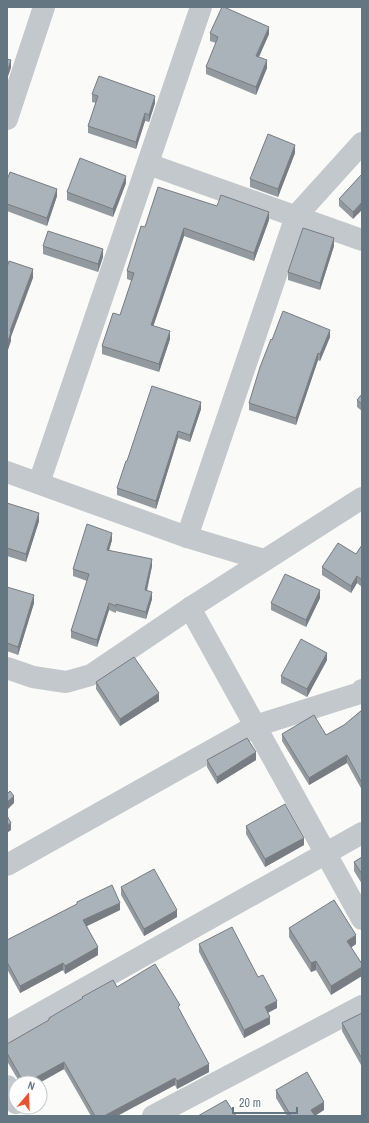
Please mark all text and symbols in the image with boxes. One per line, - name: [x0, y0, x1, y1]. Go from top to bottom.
- north arrow: [8, 1075, 48, 1115]
- text: N: [26, 1078, 37, 1093]
- scale bar: [233, 1089, 297, 1115]
- text: 20 m: [239, 1095, 261, 1111]

